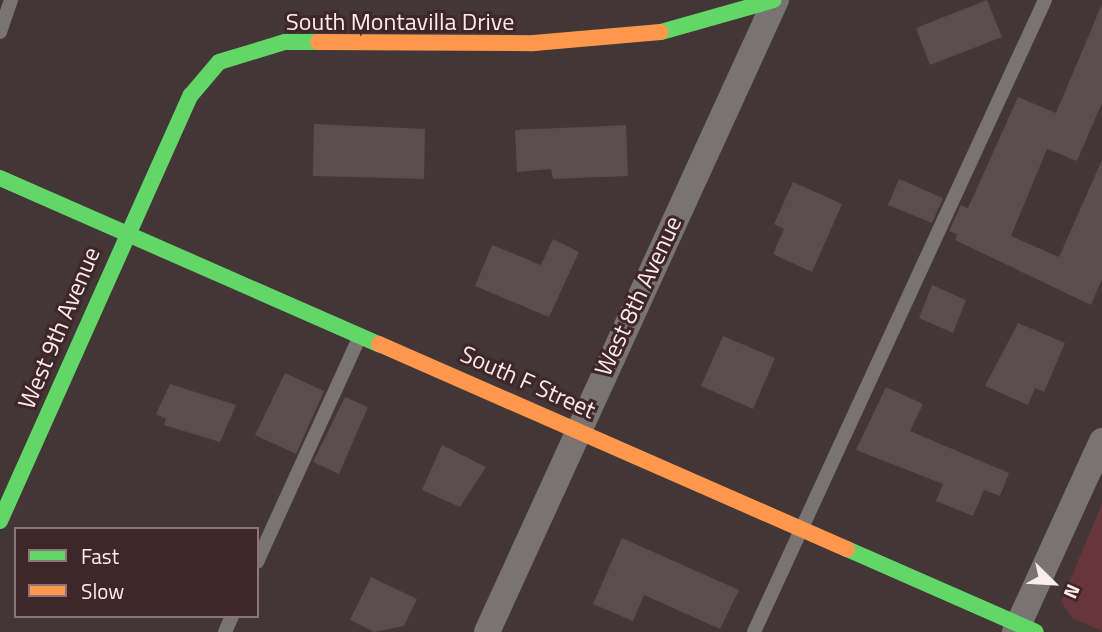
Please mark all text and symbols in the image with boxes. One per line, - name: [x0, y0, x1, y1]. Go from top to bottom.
- street label: South Montavilla Drive: [286, 8, 514, 36]
- street label: West 8th Avenue: [588, 212, 688, 380]
- street label: West 9th Avenue: [12, 243, 106, 413]
- street label: South F Street: [456, 339, 600, 425]
- legend: [14, 527, 259, 618]
- text: Fast: [81, 540, 119, 572]
- north arrow: [1018, 548, 1088, 618]
- text: Slow: [81, 575, 124, 607]
- text: N: [1057, 580, 1089, 604]

